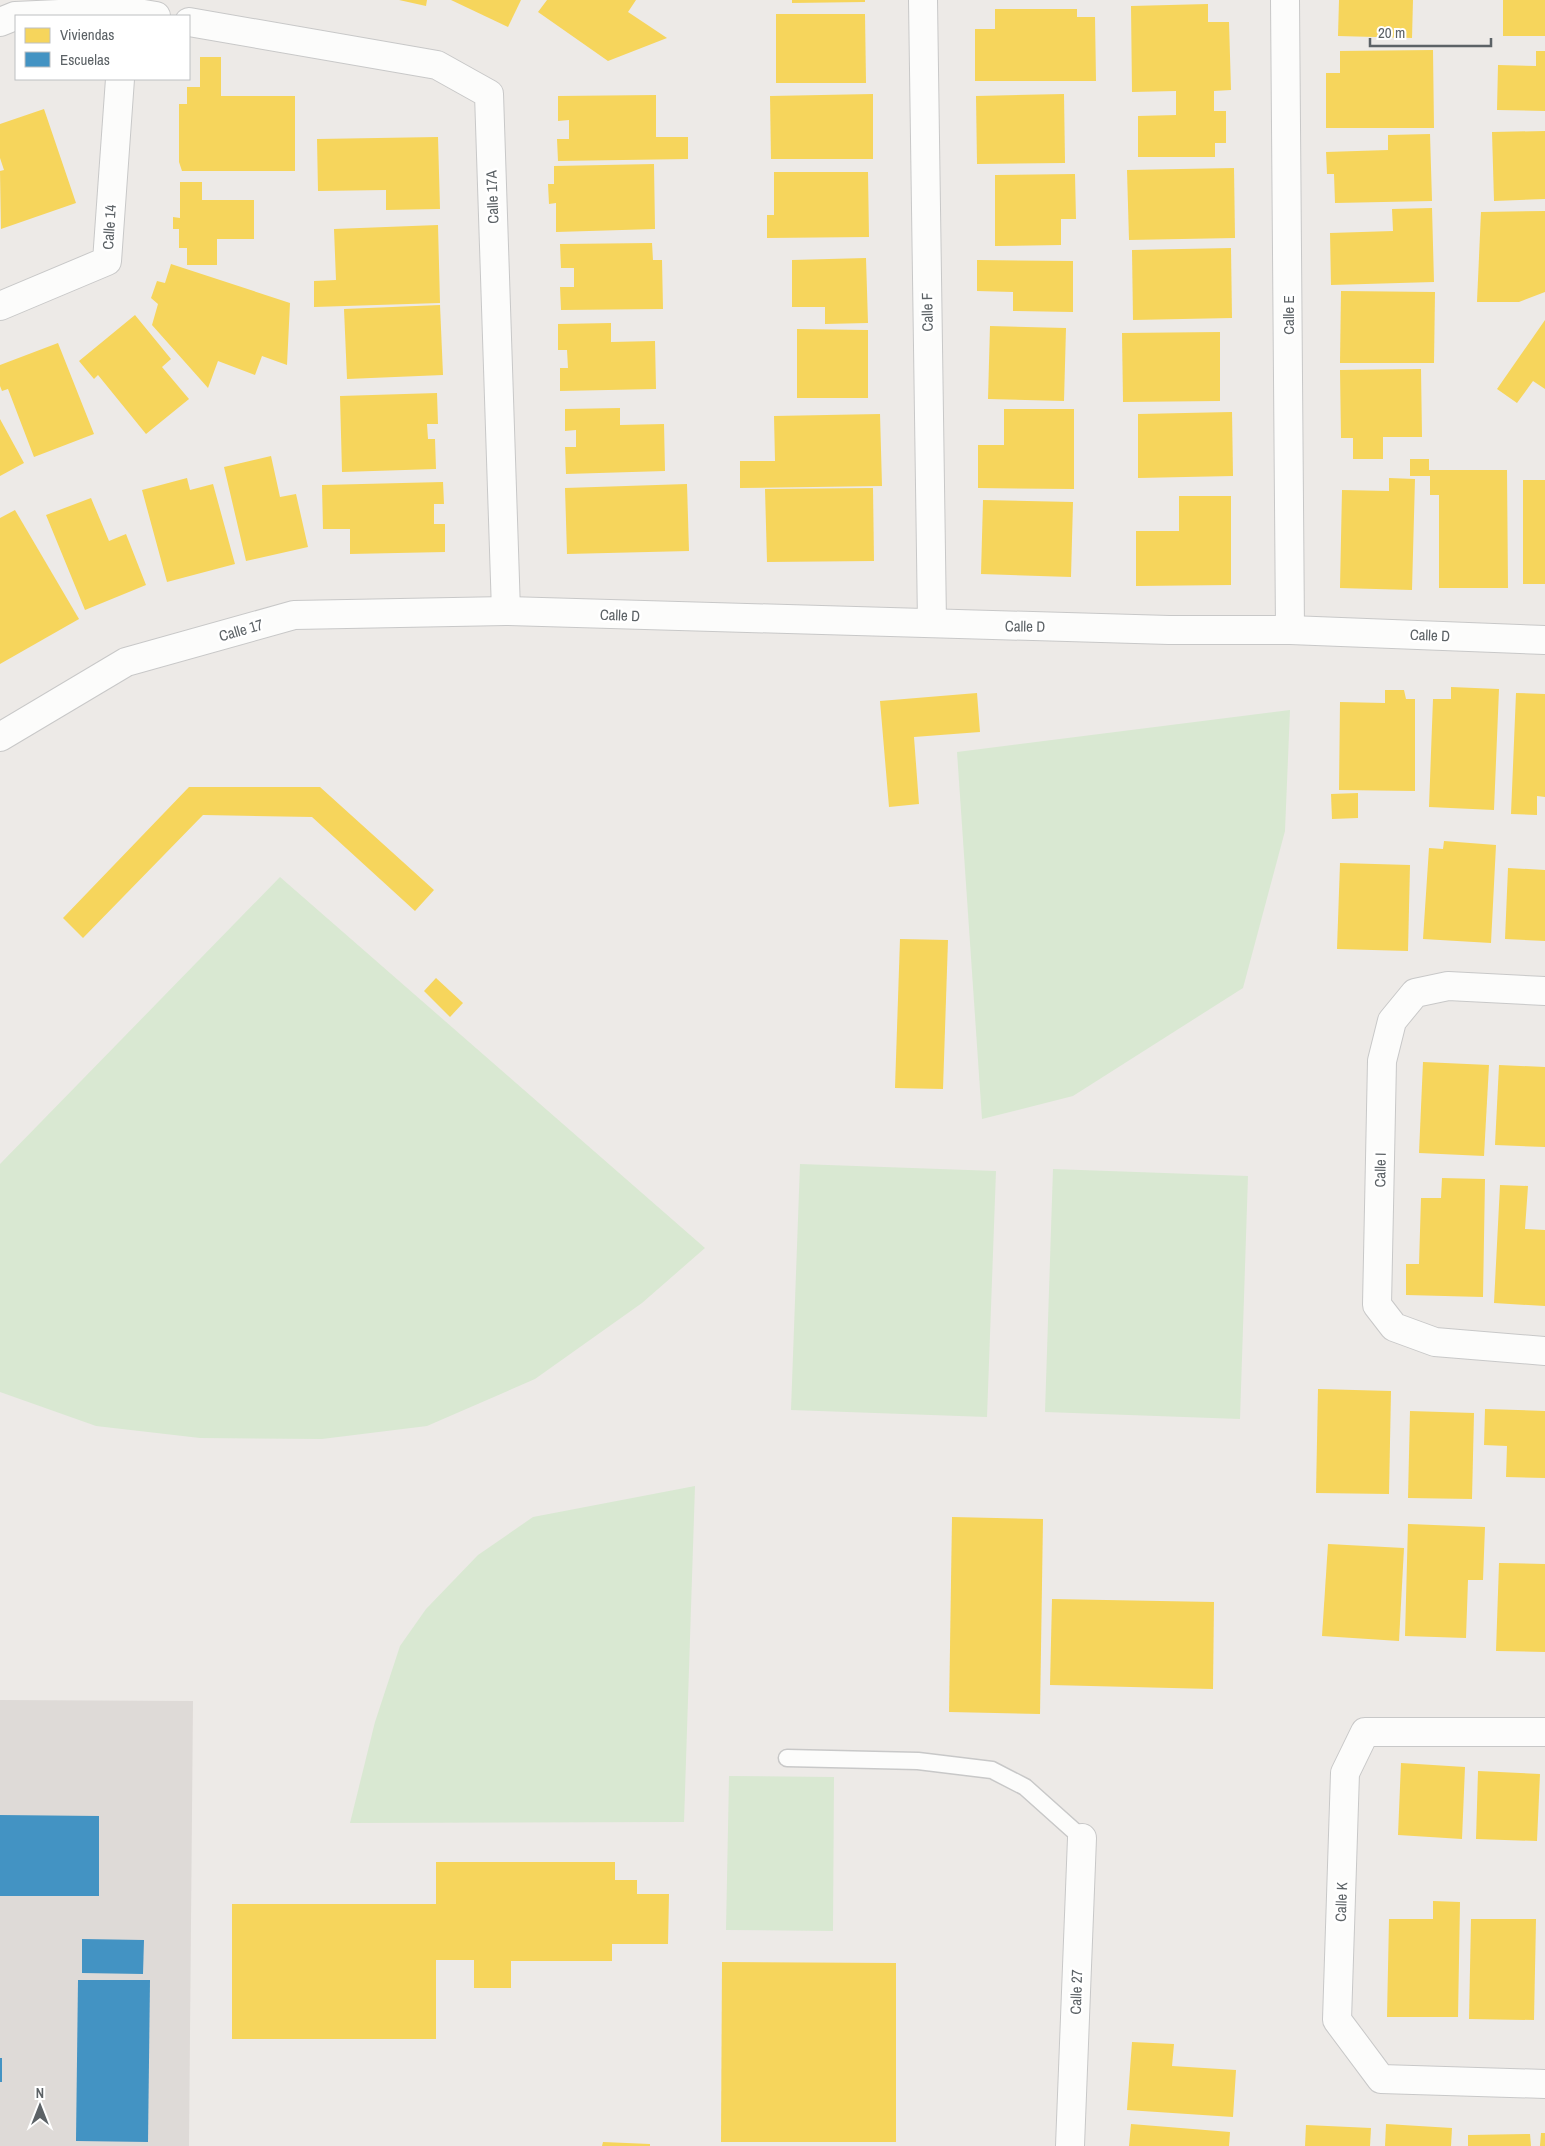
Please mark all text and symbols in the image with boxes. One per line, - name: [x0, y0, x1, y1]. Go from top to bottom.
- legend: [15, 15, 190, 80]
- scale bar: [1370, 15, 1491, 47]
- text: 20 m: [1378, 22, 1405, 43]
- text: Viviendas: [60, 24, 115, 45]
- text: Escuelas: [60, 49, 110, 70]
- street label: Calle 17A: [481, 169, 503, 224]
- street label: Calle 14: [97, 204, 121, 250]
- street label: Calle F: [916, 292, 938, 332]
- street label: Calle E: [1278, 295, 1299, 335]
- street label: Calle D: [599, 604, 641, 626]
- street label: Calle 17: [216, 614, 266, 646]
- street label: Calle D: [1005, 615, 1045, 637]
- street label: Calle D: [1409, 624, 1451, 646]
- street label: Calle I: [1369, 1152, 1391, 1188]
- street label: Calle K: [1330, 1881, 1352, 1922]
- street label: Calle 27: [1065, 1969, 1087, 2015]
- north arrow: [15, 2081, 65, 2131]
- text: N: [36, 2084, 44, 2102]

